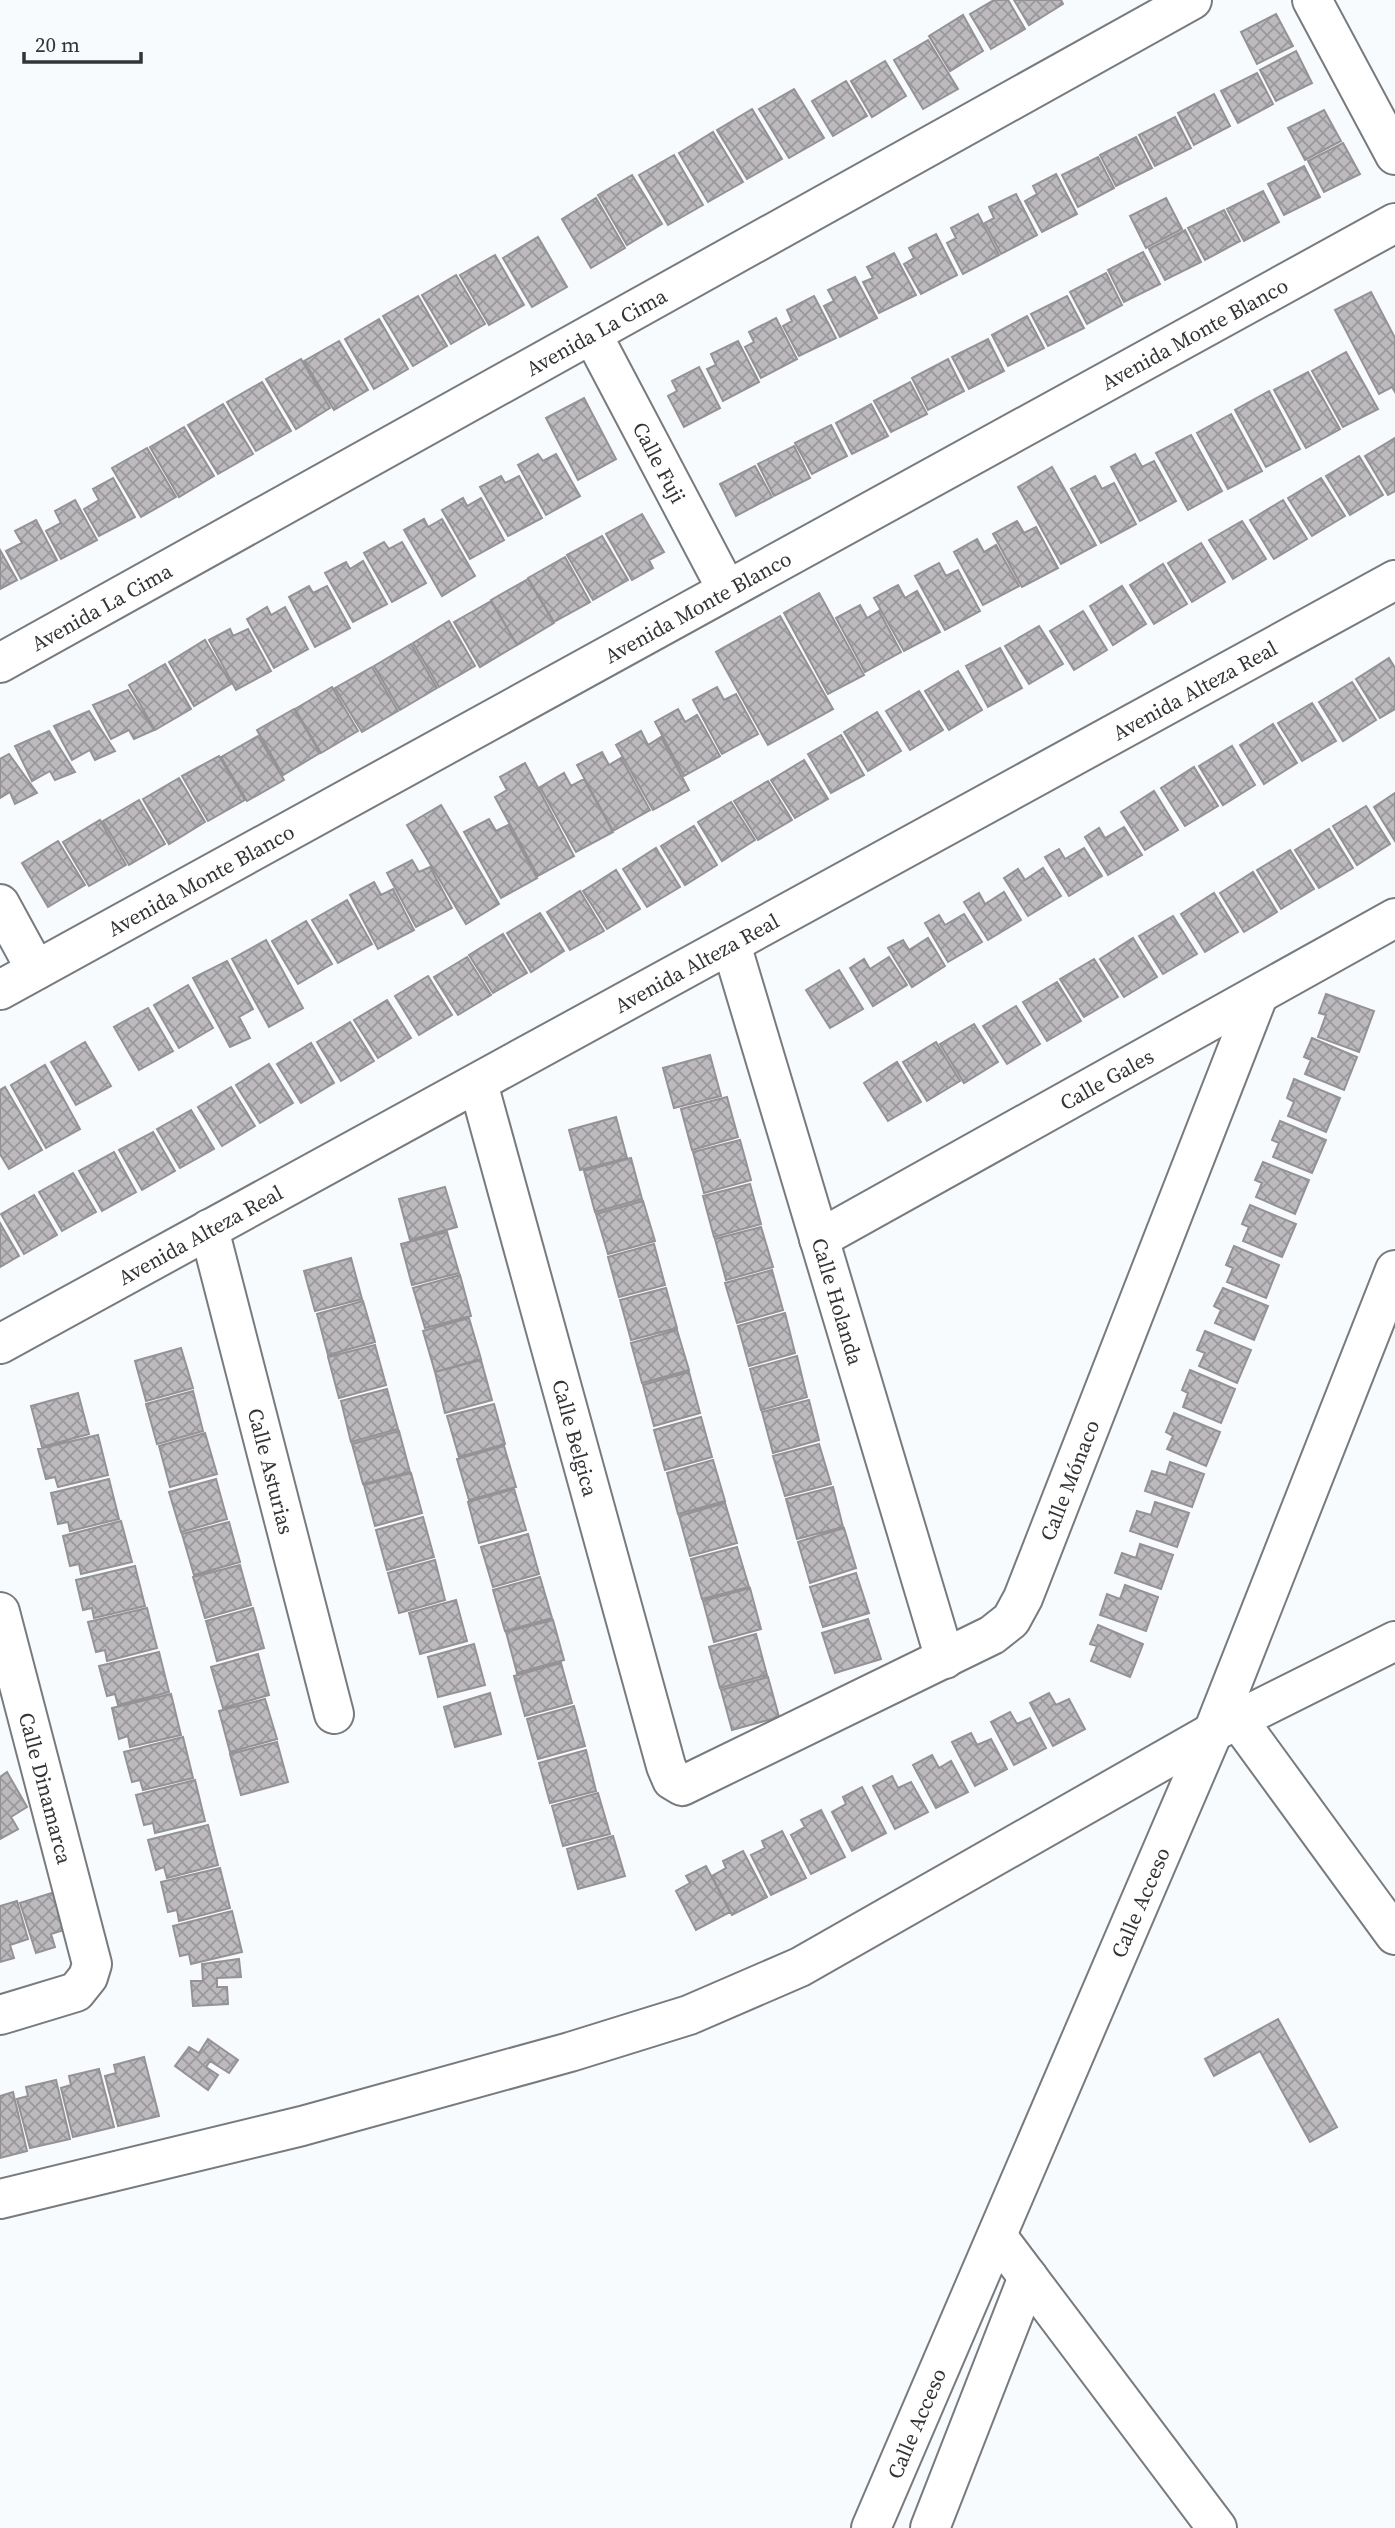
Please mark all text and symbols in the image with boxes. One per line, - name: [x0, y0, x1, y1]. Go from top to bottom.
- scale bar: [24, 21, 142, 65]
- text: 20 m: [35, 30, 80, 59]
- street label: Avenida Monte Blanco: [1096, 270, 1293, 396]
- street label: Avenida La Cima: [520, 280, 672, 382]
- street label: Calle Fuji: [626, 417, 693, 508]
- street label: Avenida Monte Blanco: [599, 543, 796, 670]
- street label: Avenida La Cima: [26, 556, 177, 657]
- street label: Avenida Alteza Real: [1107, 633, 1282, 747]
- street label: Avenida Monte Blanco: [102, 817, 299, 943]
- street label: Avenida Alteza Real: [609, 906, 784, 1019]
- street label: Calle Gales: [1054, 1041, 1159, 1117]
- street label: Avenida Alteza Real: [112, 1178, 288, 1291]
- street label: Calle Holanda: [805, 1234, 871, 1369]
- street label: Calle Belgica: [546, 1376, 606, 1500]
- street label: Calle Asturias: [241, 1405, 302, 1537]
- street label: Calle Mónaco: [1032, 1415, 1106, 1545]
- street label: Calle Dinamarca: [12, 1709, 80, 1867]
- street label: Calle Acceso: [1103, 1843, 1176, 1962]
- street label: Calle Acceso: [879, 2364, 953, 2483]

